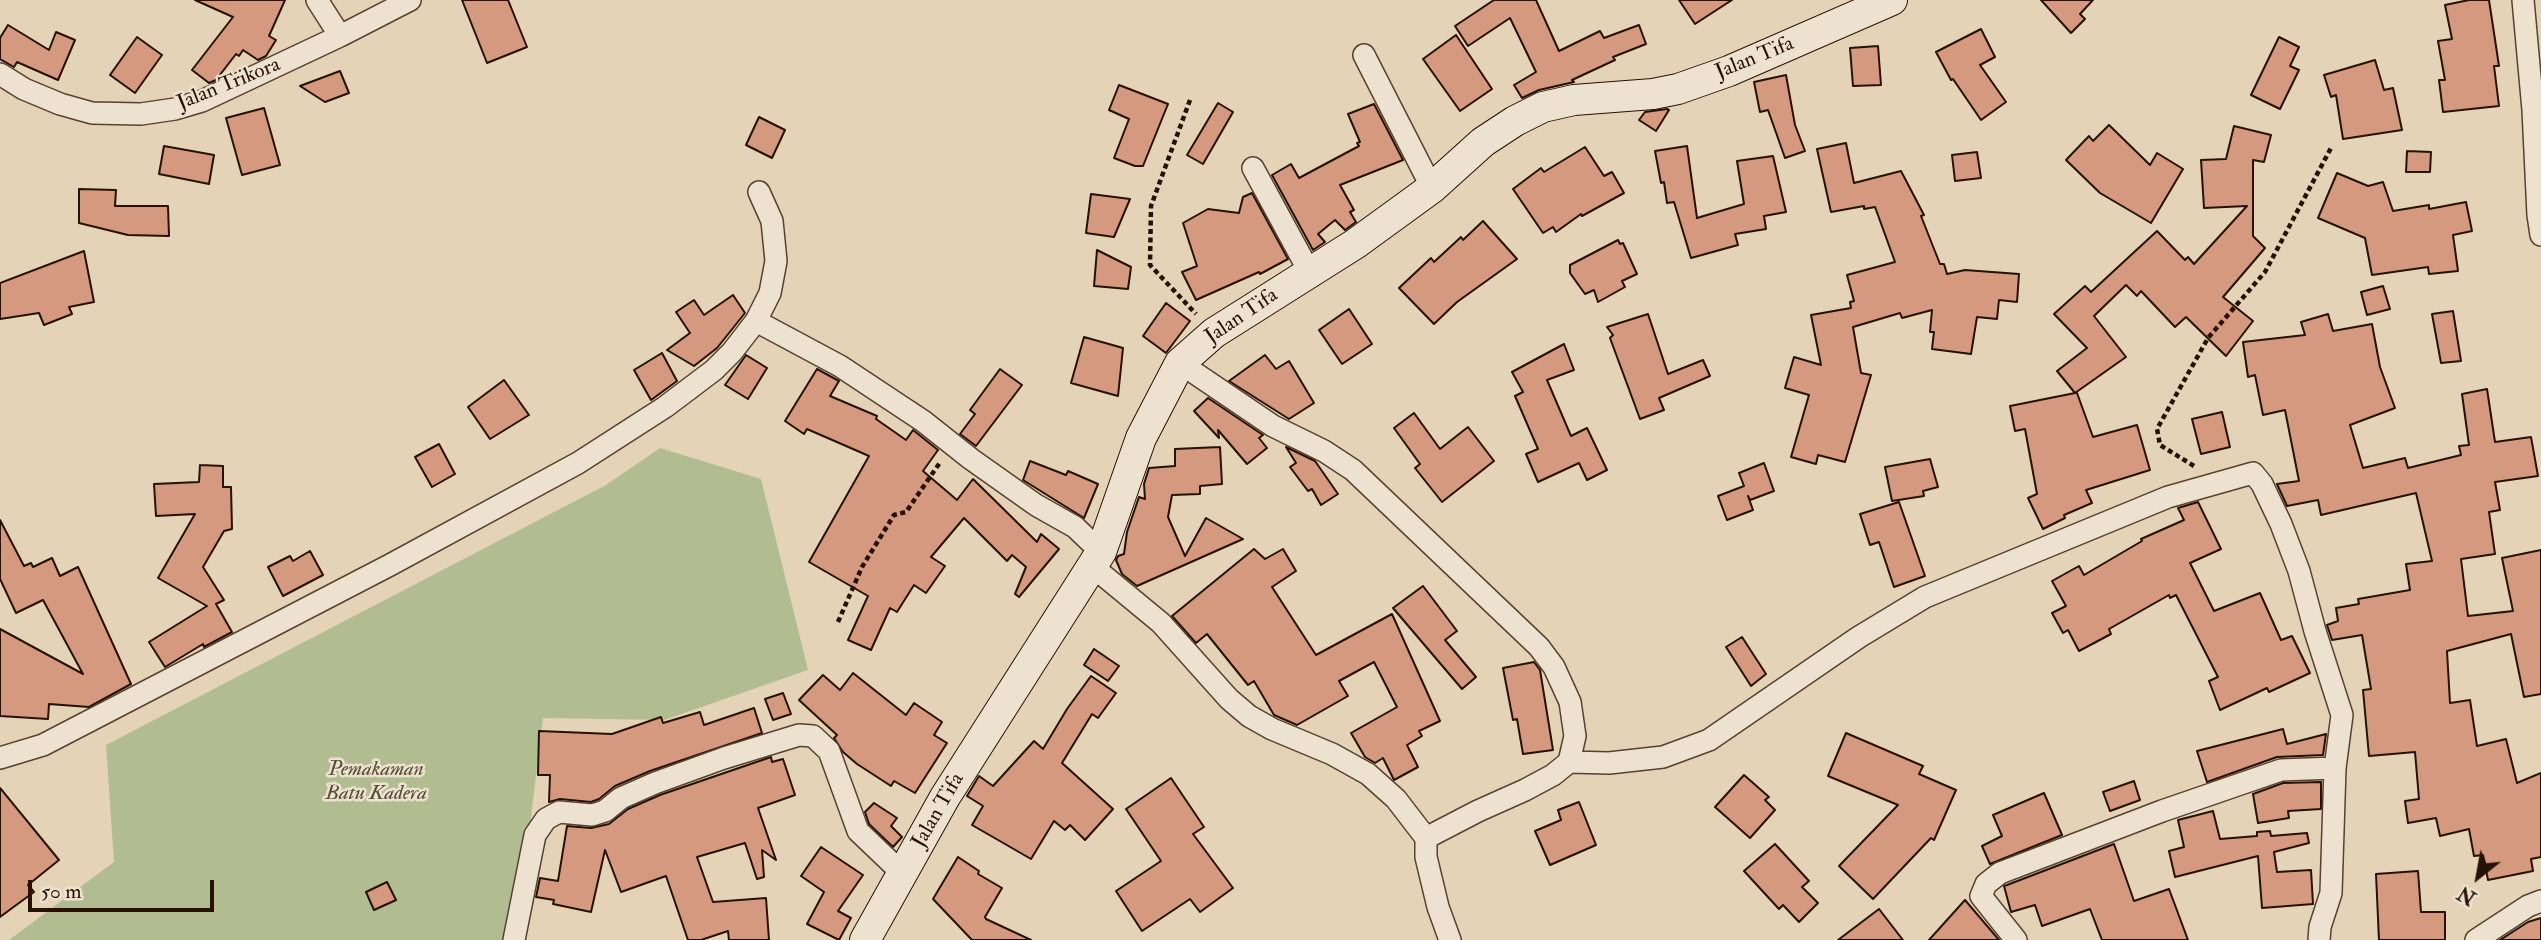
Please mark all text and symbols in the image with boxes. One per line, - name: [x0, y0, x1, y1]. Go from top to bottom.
- street label: Jalan Tifa: [1712, 32, 1798, 86]
- street label: Jalan Trikora: [174, 53, 284, 117]
- street label: Jalan Tifa: [1201, 284, 1283, 350]
- park label: Pemakaman Batu Kadera: [325, 757, 427, 807]
- street label: Jalan Tifa: [908, 769, 970, 853]
- north arrow: [2443, 842, 2513, 912]
- scale bar: [32, 866, 217, 910]
- text: 50 m: [41, 878, 82, 905]
- text: N: [2454, 880, 2481, 910]

